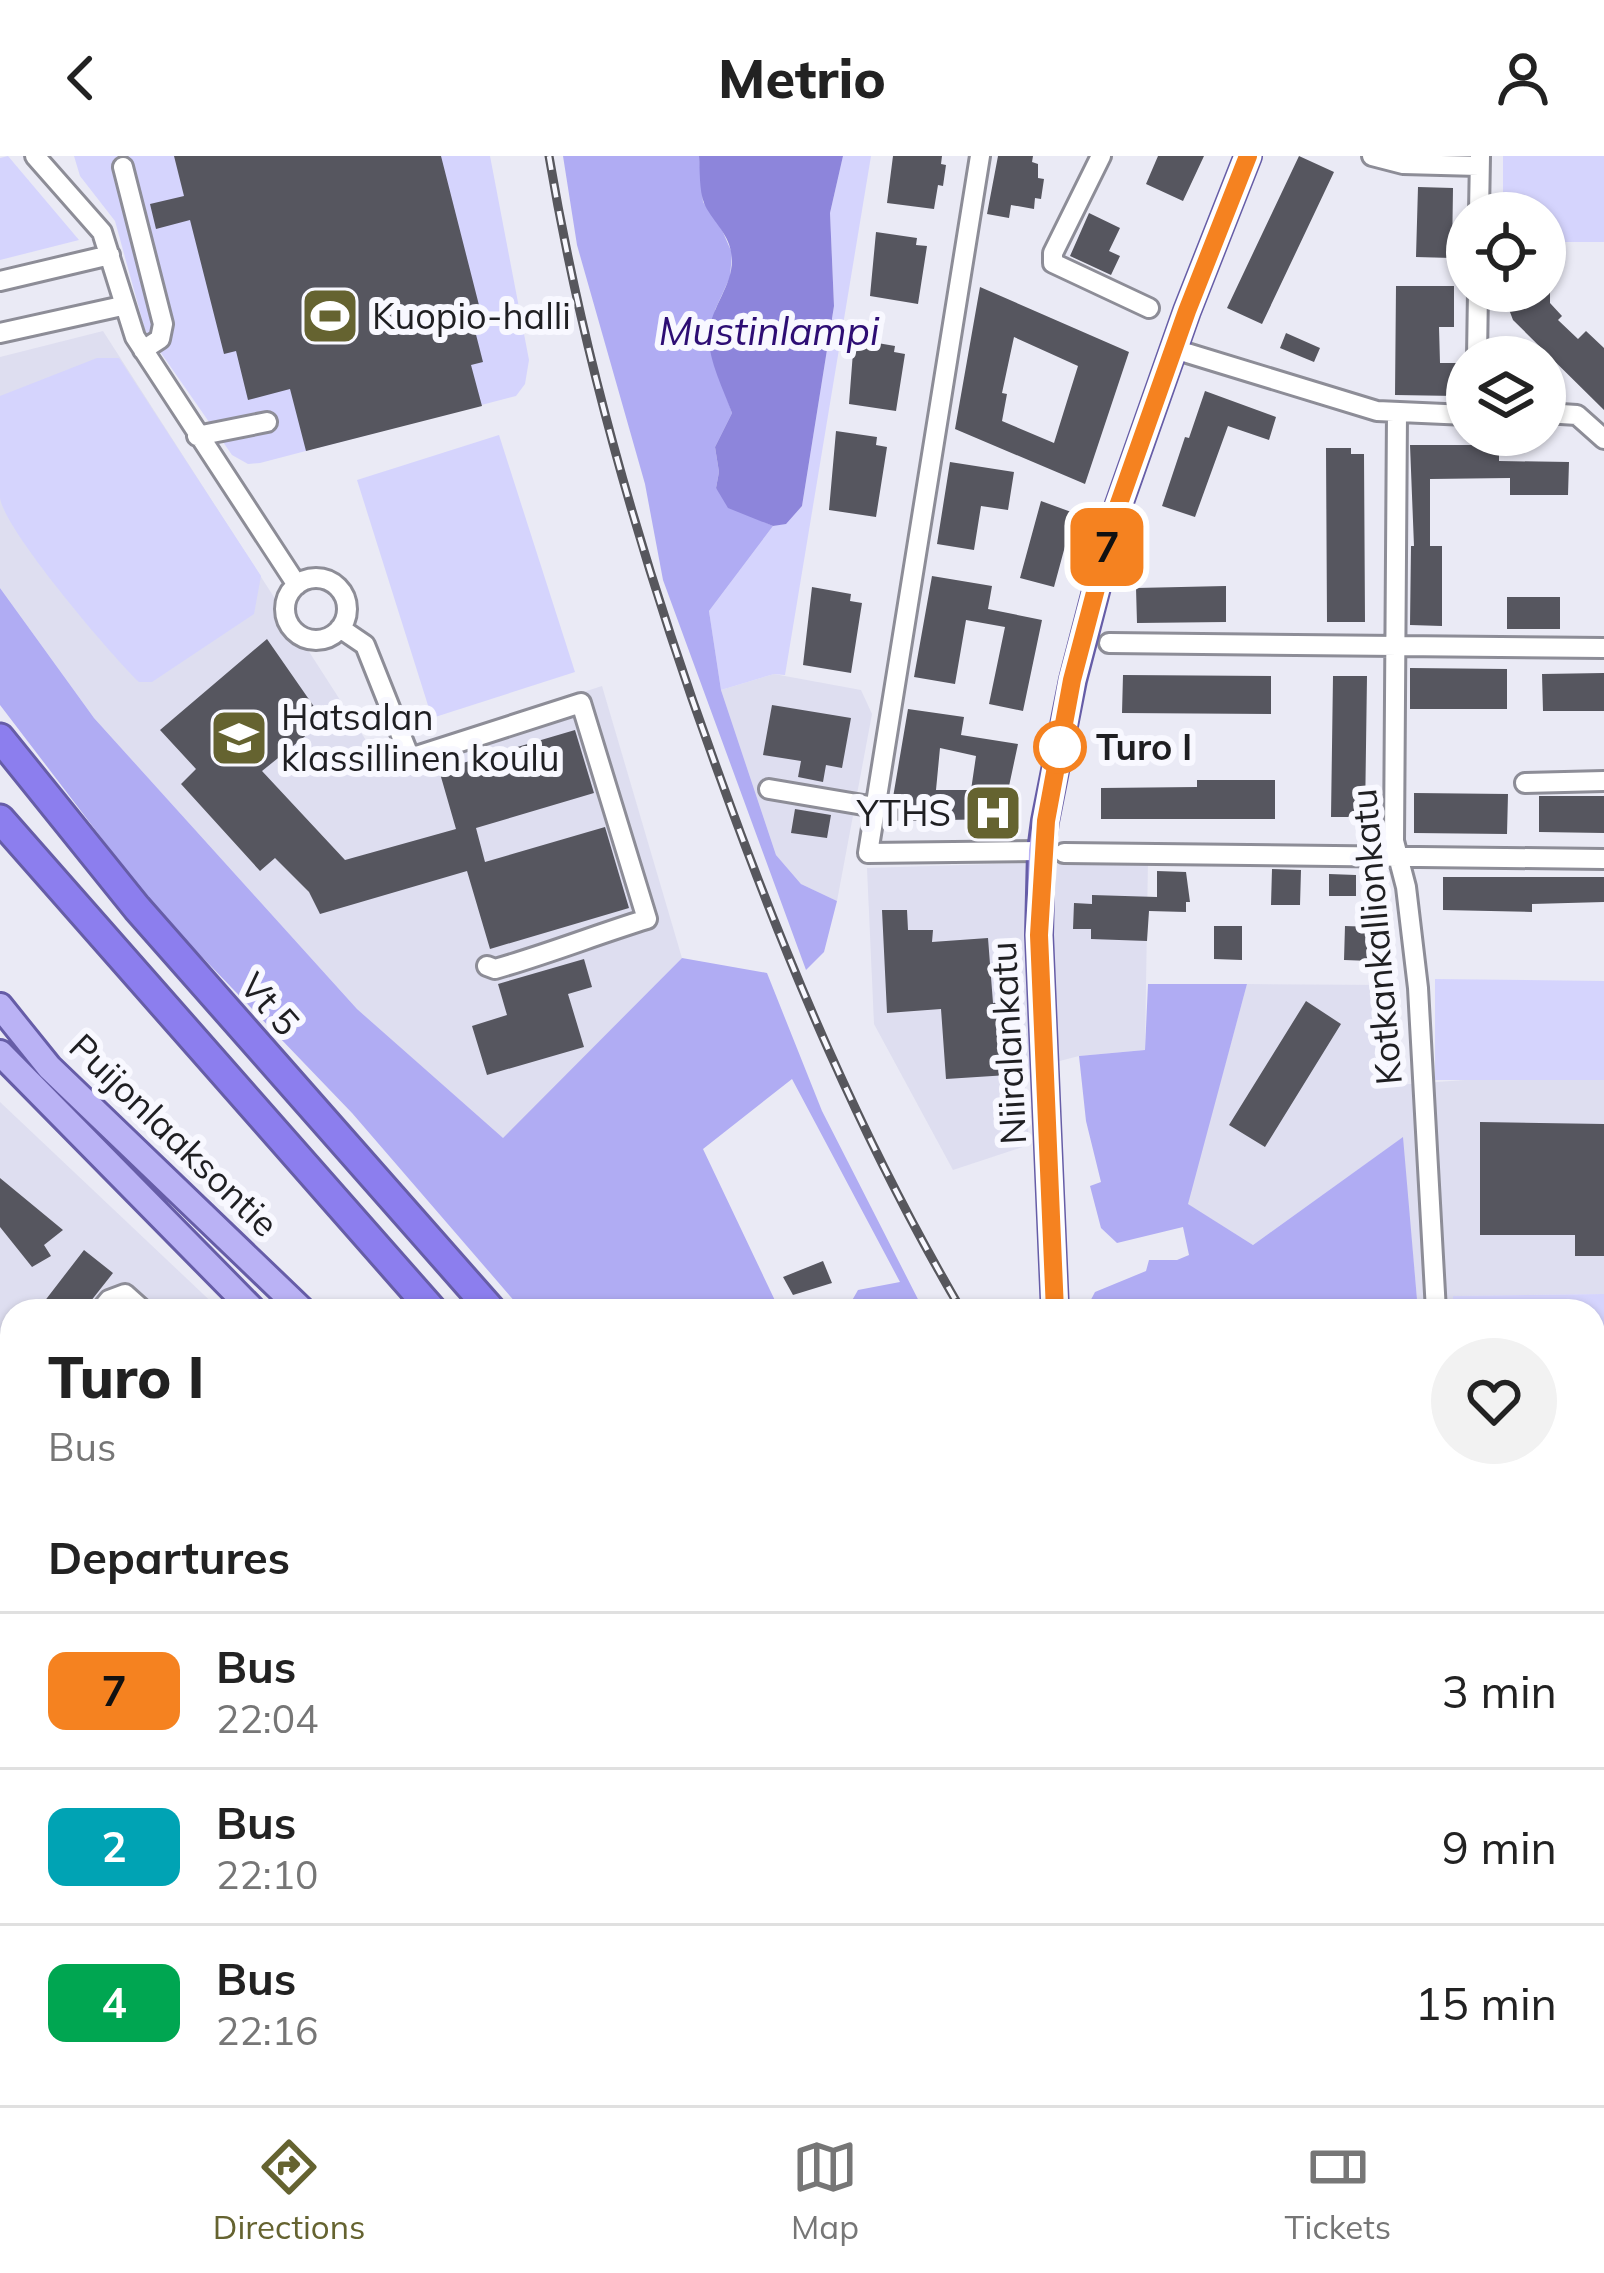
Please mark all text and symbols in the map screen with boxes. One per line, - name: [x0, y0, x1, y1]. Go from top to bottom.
- text: Metrio: [718, 44, 886, 112]
- icon: back: [48, 45, 114, 111]
- icon: person: [1490, 45, 1556, 111]
- map controls: [1446, 192, 1566, 456]
- button: locate: [1446, 192, 1566, 312]
- sports icon: Kuopio-halli: [299, 285, 361, 347]
- place label: Kuopio-halli: [372, 293, 571, 338]
- water label: Mustinlampi: [659, 306, 880, 355]
- button: layers: [1446, 336, 1566, 456]
- line badge: 7: [1068, 508, 1146, 586]
- text: 7: [1094, 520, 1120, 573]
- place label: Hatsalan klassillinen koulu: [281, 694, 560, 780]
- school or university icon: Hatsalan klassillinen koulu: [208, 707, 270, 769]
- marker: Turo I: [1035, 722, 1085, 772]
- place label: Turo I: [1096, 724, 1192, 769]
- hospital icon: YTHS: [962, 782, 1024, 844]
- street label: Kotkankallionkatu: [1340, 787, 1411, 1087]
- place label: YTHS: [856, 790, 951, 835]
- street label: Niiralankatu: [980, 940, 1035, 1146]
- street label: Vt 5: [231, 963, 310, 1044]
- street label: Puijonlaaksontie: [61, 1024, 288, 1246]
- button: heart: [1431, 1338, 1557, 1464]
- text: Turo I: [48, 1341, 205, 1412]
- text: Bus: [48, 1422, 116, 1471]
- text: Departures: [48, 1529, 290, 1585]
- text: Bus: [216, 1638, 296, 1694]
- text: 3 min: [1442, 1663, 1557, 1719]
- text: 7: [101, 1664, 127, 1717]
- text: 22:04: [216, 1694, 319, 1743]
- text: Bus: [216, 1794, 296, 1850]
- text: 9 min: [1442, 1819, 1557, 1875]
- text: 2: [101, 1820, 127, 1873]
- text: 22:10: [216, 1850, 319, 1899]
- text: Bus: [216, 1950, 296, 2006]
- text: 15 min: [1415, 1975, 1557, 2031]
- text: 4: [101, 1976, 127, 2029]
- text: 22:16: [216, 2006, 319, 2055]
- tab: Directions: [213, 2134, 365, 2247]
- tab: Map: [791, 2134, 859, 2247]
- tab: Tickets: [1285, 2134, 1391, 2247]

